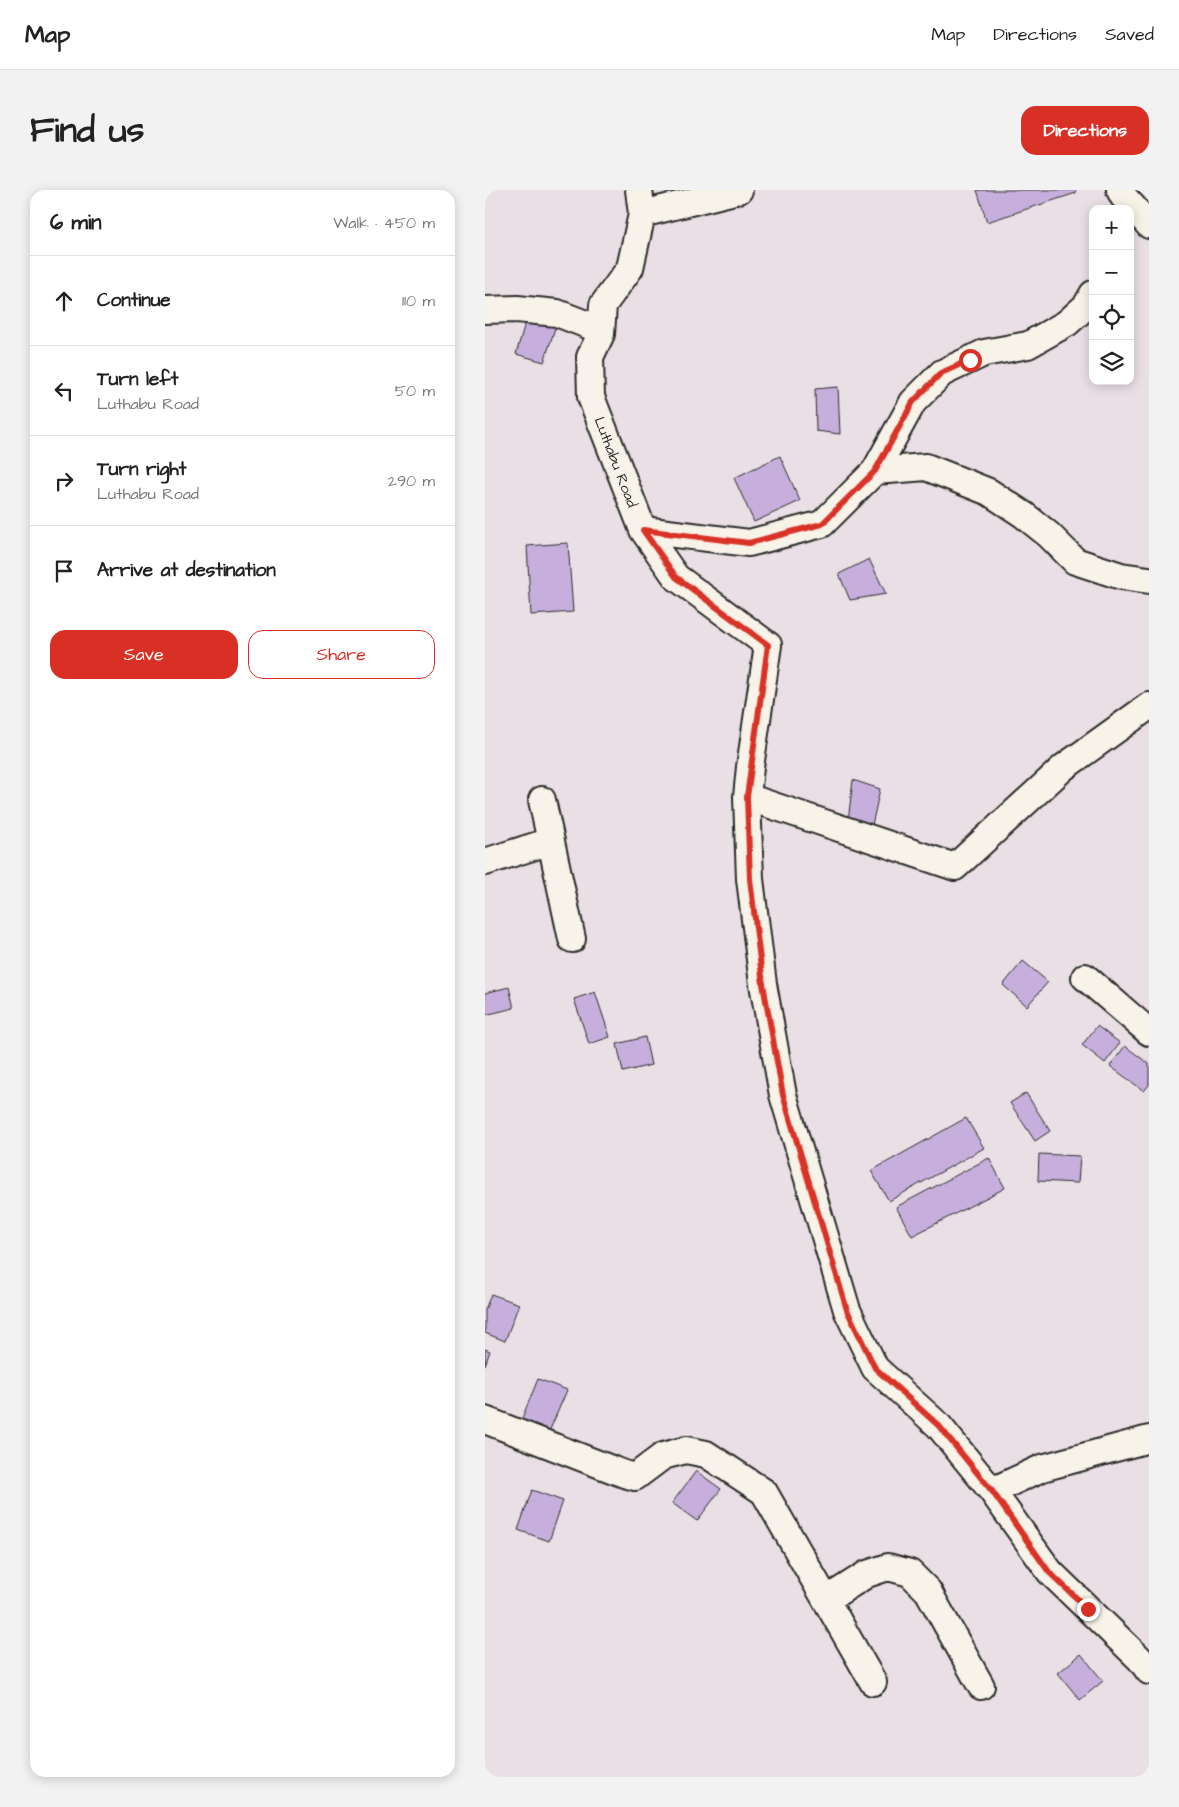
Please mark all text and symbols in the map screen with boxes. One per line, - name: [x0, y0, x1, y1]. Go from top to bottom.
- text: Map: [25, 18, 70, 52]
- text: Map: [931, 22, 965, 47]
- text: Directions: [993, 22, 1077, 47]
- text: Saved: [1105, 22, 1154, 47]
- text: Find us: [30, 106, 144, 155]
- button: Directions: [1021, 106, 1149, 155]
- map controls: [1089, 205, 1134, 385]
- button: +: [1089, 205, 1134, 250]
- text: 6 min: [50, 208, 102, 237]
- text: Walk · 450 m: [333, 212, 435, 234]
- button: −: [1089, 250, 1134, 295]
- icon: ahead: [50, 287, 78, 315]
- text: Continue: [97, 287, 171, 314]
- text: 110 m: [402, 290, 435, 312]
- button: locate: [1089, 295, 1134, 340]
- button: layers: [1089, 340, 1134, 385]
- route start: [959, 349, 982, 372]
- text: Turn left: [97, 366, 178, 393]
- icon: left: [50, 377, 78, 405]
- text: 50 m: [395, 380, 435, 402]
- text: Luthabu Road: [97, 393, 199, 415]
- street label: Luthabu Road: [589, 414, 643, 511]
- text: Turn right: [97, 456, 186, 483]
- icon: right: [50, 467, 78, 495]
- text: 290 m: [388, 470, 435, 492]
- text: Luthabu Road: [97, 483, 199, 505]
- icon: arrive: [50, 557, 78, 585]
- text: Arrive at destination: [97, 557, 276, 584]
- button: Save: [50, 630, 238, 679]
- button: Share: [248, 630, 435, 679]
- route end: [1077, 1598, 1100, 1621]

